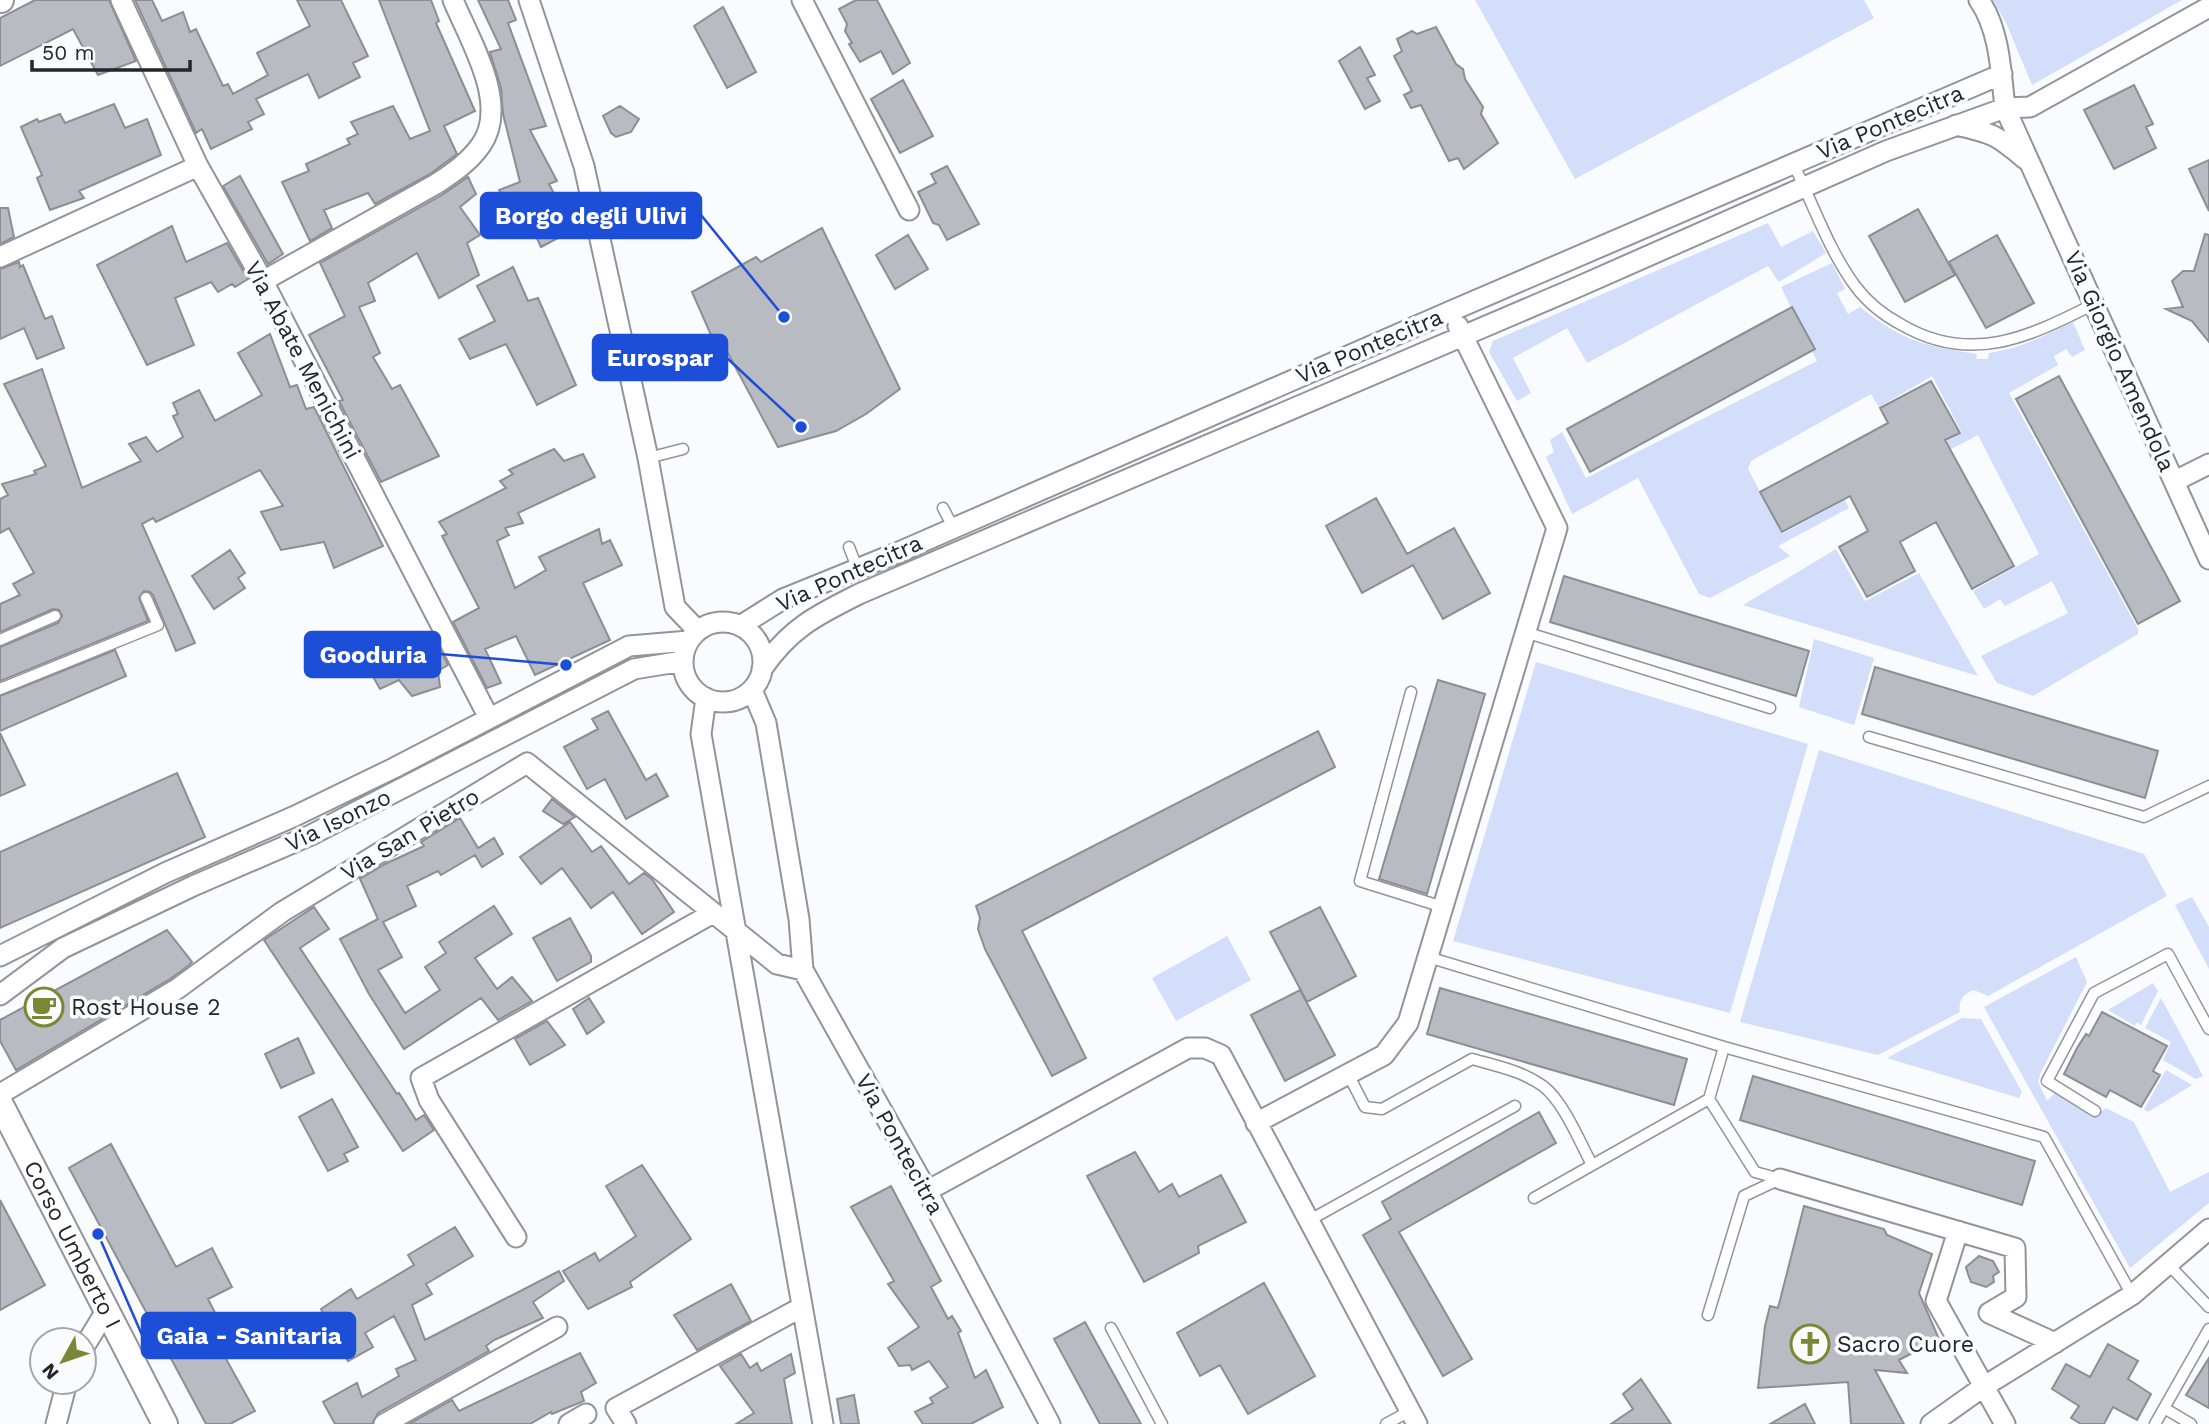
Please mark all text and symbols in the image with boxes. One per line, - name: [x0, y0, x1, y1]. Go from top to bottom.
- scale bar: [32, 28, 189, 72]
- text: 50 m: [42, 40, 94, 65]
- street label: Via Pontecitra: [1813, 79, 1968, 165]
- callout: Borgo degli Ulivi: [481, 193, 701, 238]
- text: Borgo degli Ulivi: [495, 202, 687, 230]
- street label: Via Giorgio Amendola: [2059, 247, 2180, 476]
- street label: Via Abate Menichini: [239, 257, 366, 464]
- street label: Via Pontecitra: [1292, 303, 1447, 389]
- callout: Eurospar: [593, 335, 727, 380]
- text: Eurospar: [607, 344, 714, 372]
- street label: Via Pontecitra: [772, 529, 926, 618]
- callout: Gooduria: [305, 632, 440, 677]
- text: Gooduria: [319, 641, 427, 669]
- street label: Via Isonzo: [281, 783, 395, 858]
- street label: Via San Pietro: [336, 783, 484, 886]
- cafe icon: Rost House 2: [23, 986, 65, 1028]
- place label: Rost House 2: [71, 994, 221, 1021]
- street label: Via Pontecitra: [850, 1069, 949, 1219]
- street label: Corso Umberto I: [18, 1156, 127, 1333]
- callout: Gaia - Sanitaria: [142, 1313, 355, 1358]
- text: Gaia - Sanitaria: [156, 1322, 342, 1350]
- church icon: Sacro Cuore: [1789, 1323, 1831, 1365]
- north arrow: [28, 1326, 98, 1396]
- place label: Sacro Cuore: [1837, 1331, 1974, 1358]
- text: N: [37, 1359, 64, 1384]

